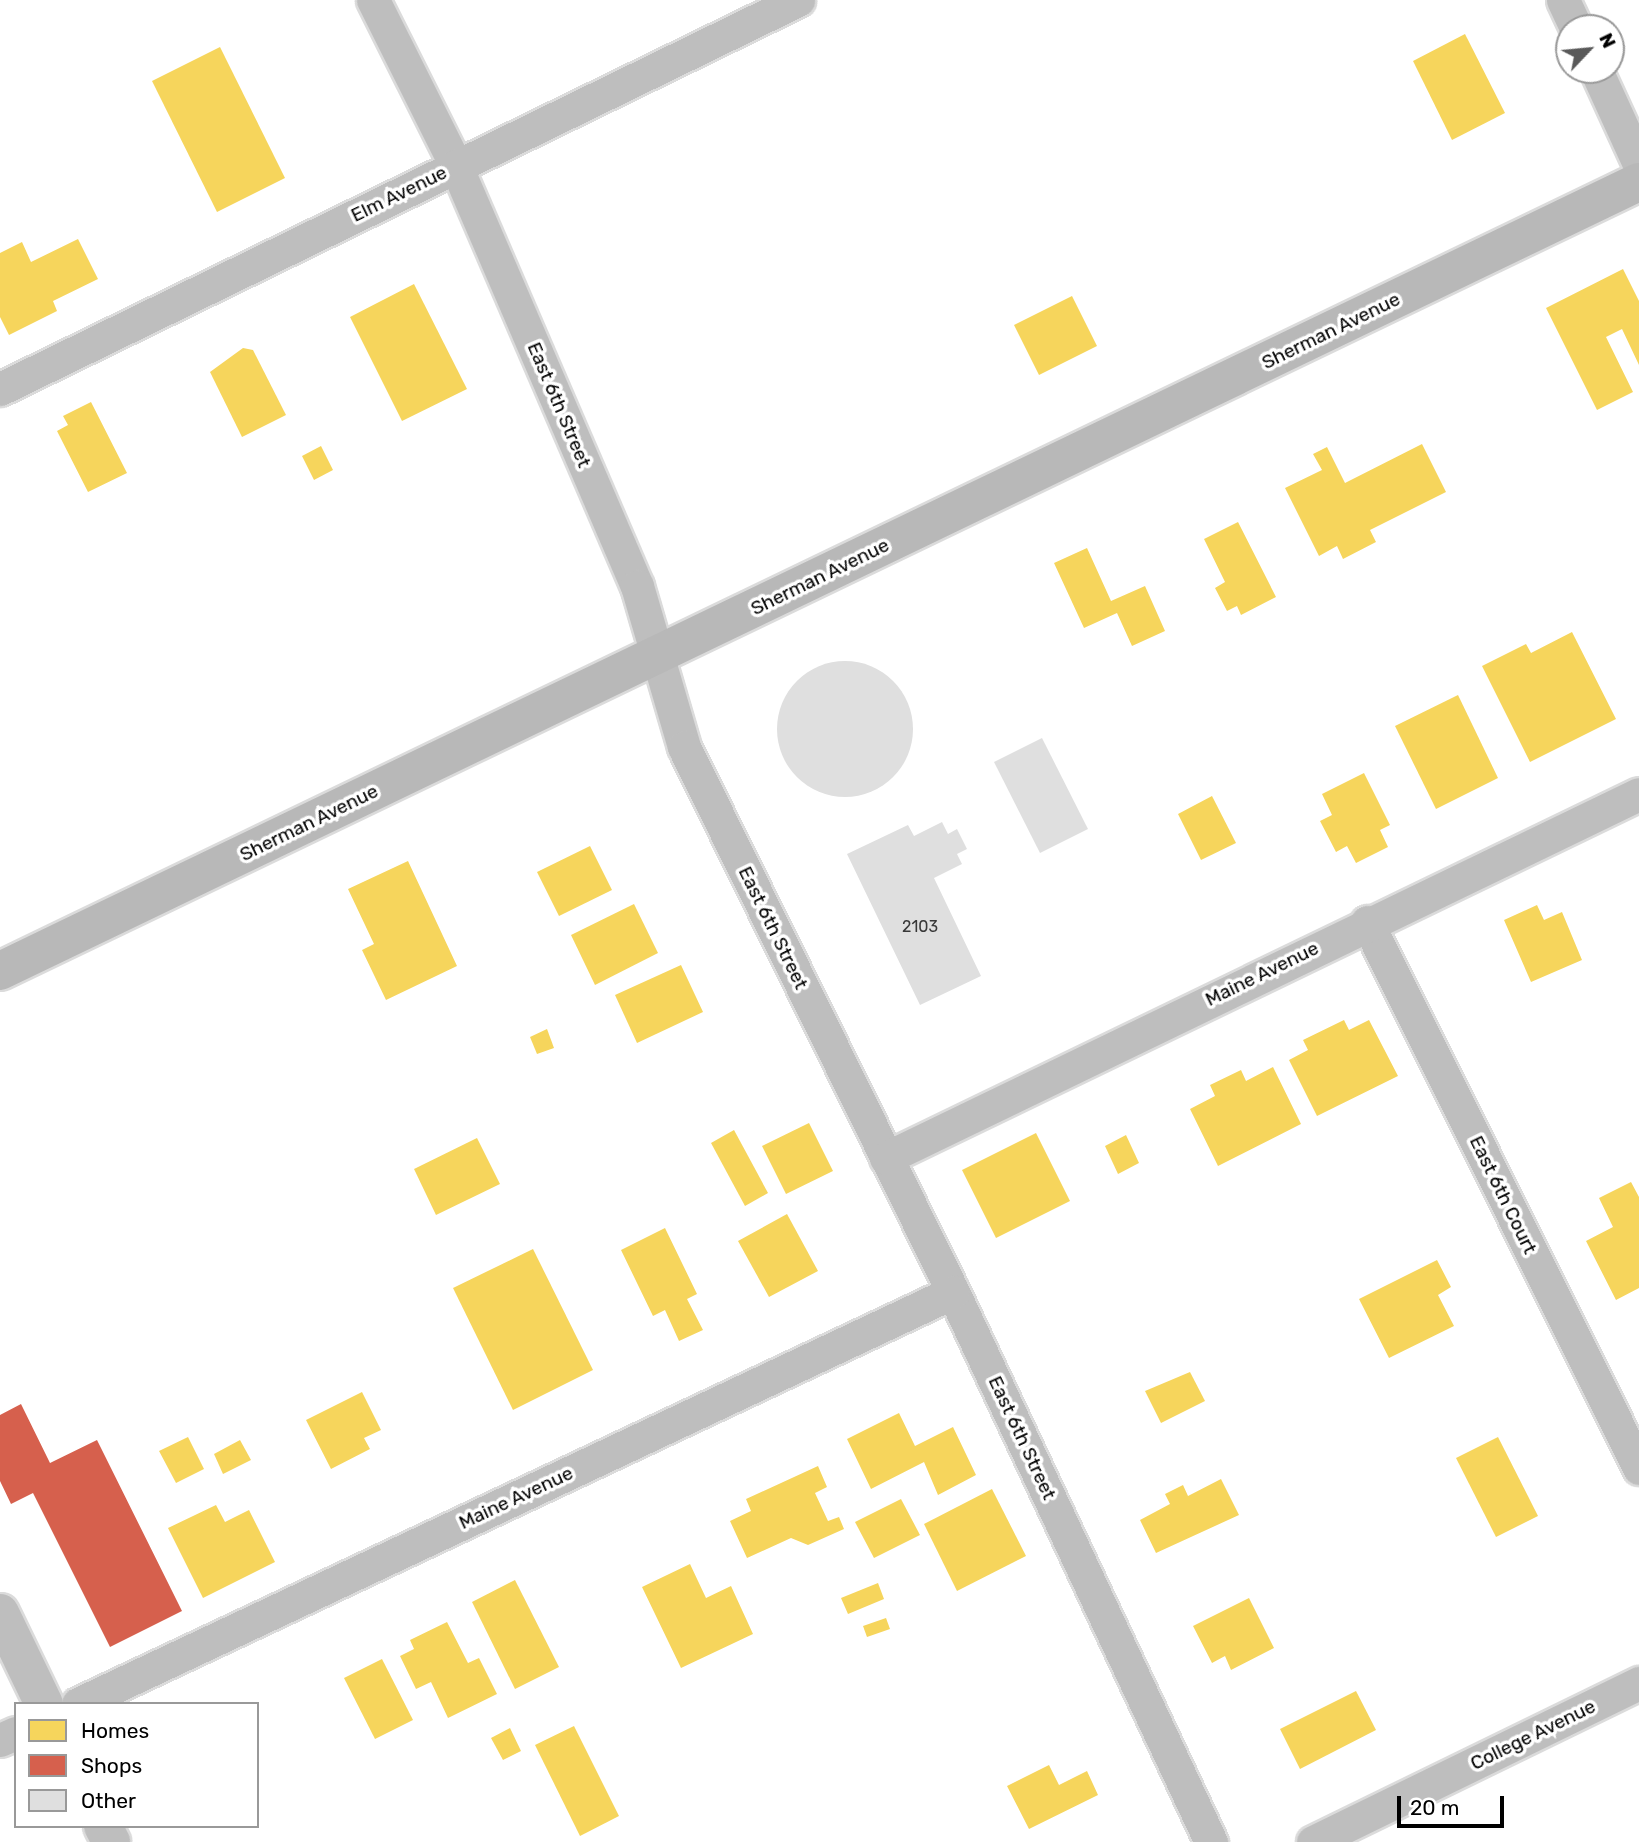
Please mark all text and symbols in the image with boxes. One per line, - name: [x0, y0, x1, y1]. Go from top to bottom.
- north arrow: [1555, 14, 1625, 84]
- text: N: [1594, 29, 1621, 52]
- street label: Elm Avenue: [347, 161, 451, 227]
- street label: Sherman Avenue: [1258, 288, 1404, 374]
- street label: East 6th Street: [522, 339, 596, 471]
- street label: Sherman Avenue: [747, 534, 893, 620]
- street label: Sherman Avenue: [236, 780, 382, 866]
- street label: East 6th Street: [733, 863, 813, 993]
- house number: 2103: [902, 917, 938, 937]
- street label: Maine Avenue: [1201, 937, 1323, 1011]
- street label: East 6th Court: [1465, 1132, 1541, 1258]
- street label: East 6th Street: [983, 1373, 1061, 1503]
- street label: Maine Avenue: [455, 1462, 577, 1534]
- street label: College Avenue: [1467, 1695, 1599, 1775]
- legend: [14, 1702, 259, 1828]
- text: Homes: [81, 1718, 149, 1743]
- text: Shops: [81, 1753, 142, 1778]
- scale bar: [1401, 1783, 1508, 1827]
- text: Other: [81, 1788, 136, 1813]
- text: 20 m: [1410, 1795, 1459, 1820]

